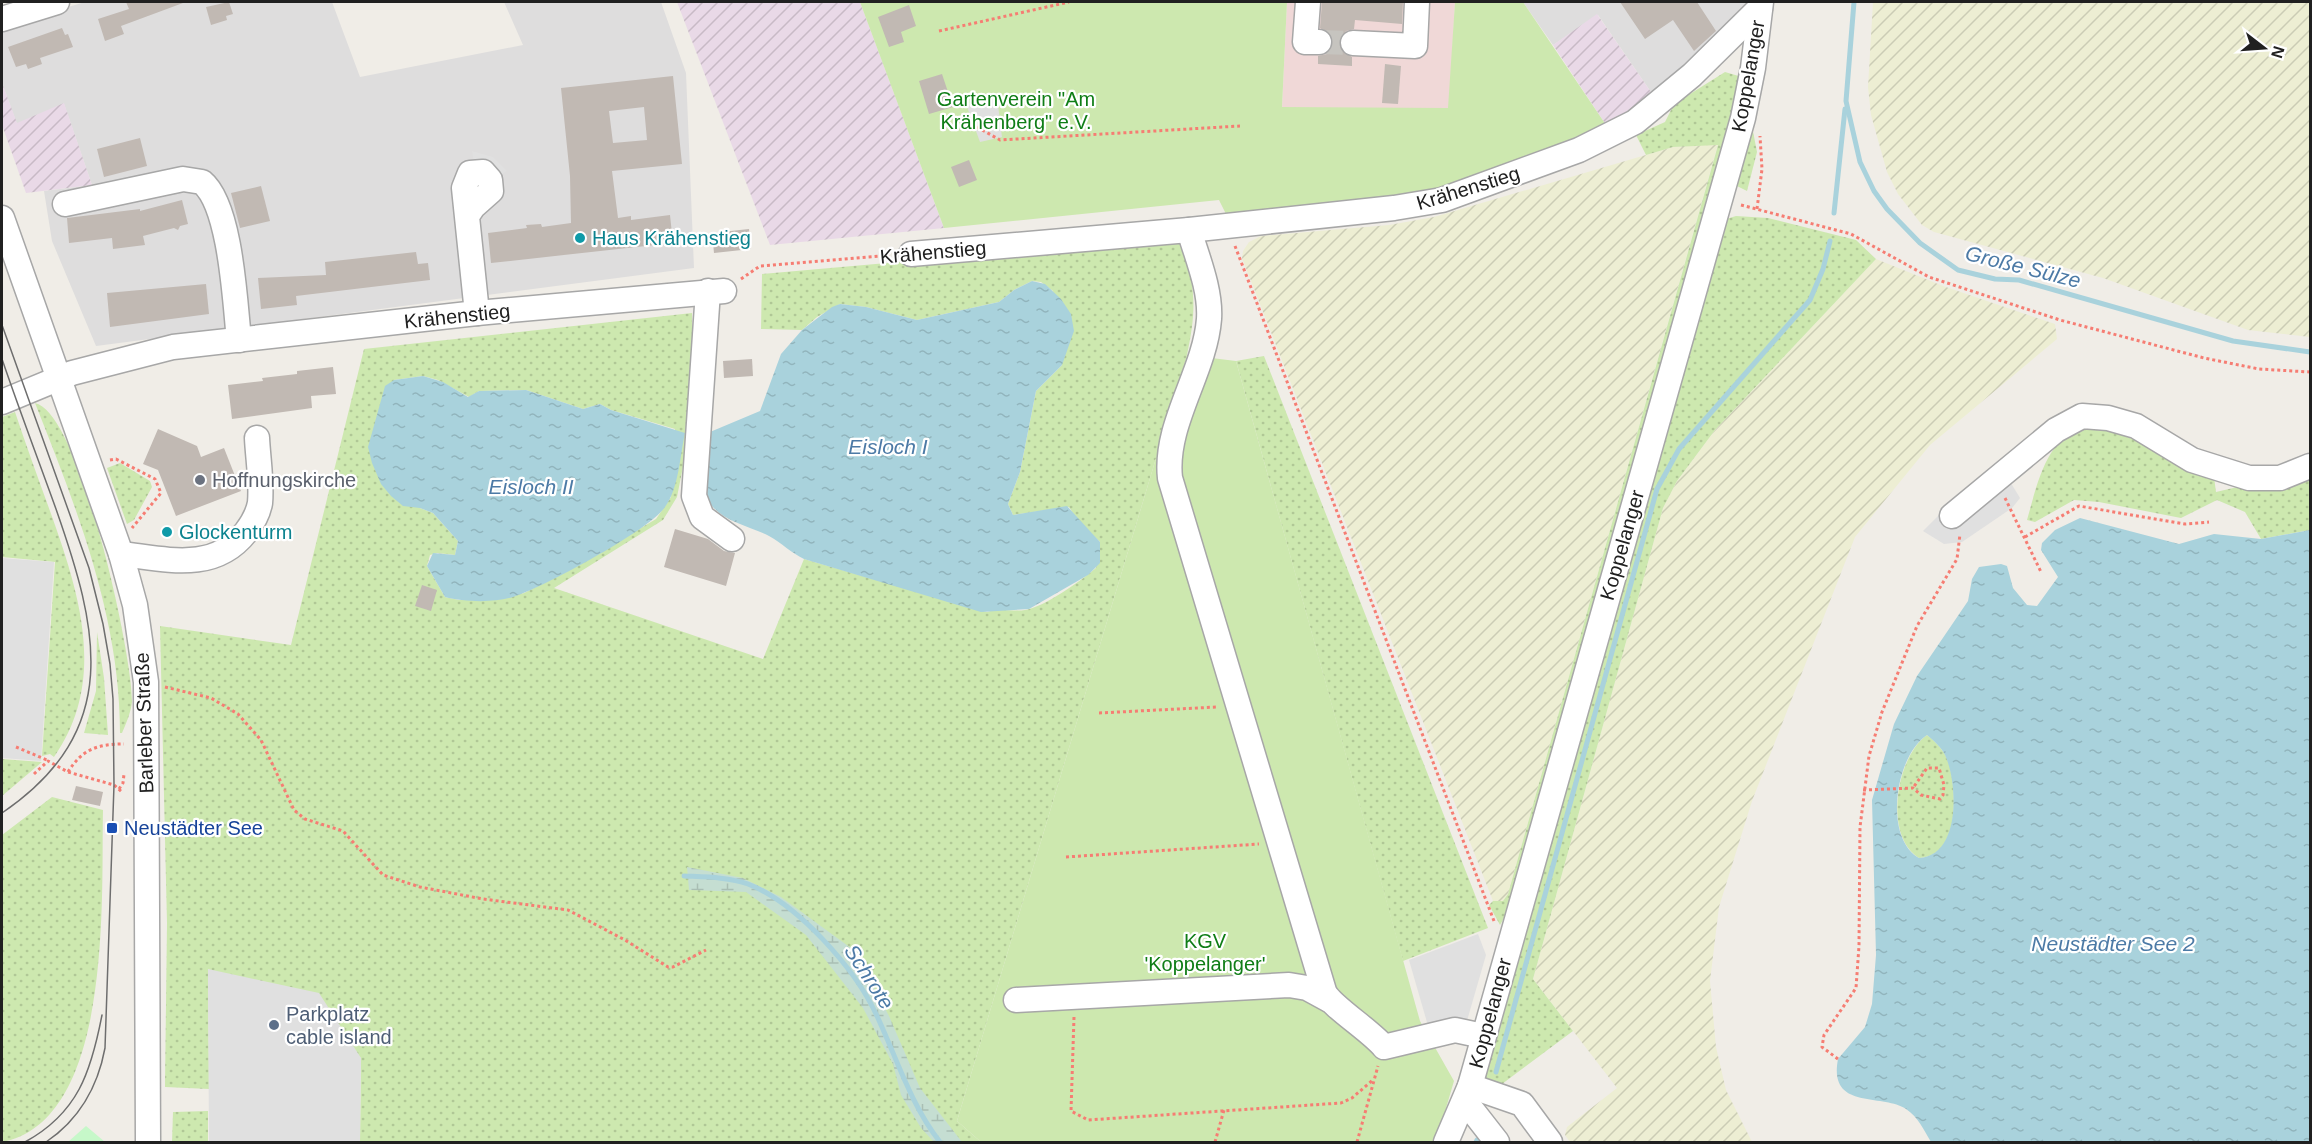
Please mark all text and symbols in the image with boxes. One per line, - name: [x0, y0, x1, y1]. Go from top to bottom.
- street label: Koppelanger: [1727, 18, 1769, 134]
- north arrow: [2234, 18, 2294, 78]
- text: N: [2268, 44, 2288, 60]
- park label: Gartenverein "Am Krähenberg" e.V.: [937, 88, 1095, 133]
- street label: Krähenstieg: [1414, 162, 1522, 214]
- place label: Haus Krähenstieg: [592, 227, 751, 249]
- marker: Haus Krähenstieg: [573, 231, 587, 245]
- street label: Krähenstieg: [879, 236, 987, 268]
- water label: Große Sülze: [1963, 241, 2083, 292]
- street label: Krähenstieg: [403, 299, 511, 333]
- water label: Eisloch I: [848, 435, 928, 458]
- place label: Hoffnungskirche: [212, 469, 356, 491]
- marker: Hoffnungskirche: [193, 473, 207, 487]
- water label: Eisloch II: [488, 475, 574, 498]
- street label: Koppelanger: [1596, 487, 1648, 603]
- place label: Glockenturm: [179, 521, 292, 543]
- marker: Glockenturm: [160, 525, 174, 539]
- street label: Barleber Straße: [131, 652, 157, 794]
- place label: Neustädter See: [124, 817, 263, 839]
- marker: Neustädter See: [105, 821, 119, 835]
- park label: KGV 'Koppelanger': [1144, 930, 1266, 975]
- water label: Neustädter See 2: [2031, 932, 2195, 955]
- water label: Schrote: [840, 940, 899, 1013]
- street label: Koppelanger: [1465, 955, 1515, 1071]
- place label: Parkplatz cable island: [286, 1003, 392, 1048]
- marker: Parkplatz cable island: [267, 1018, 281, 1032]

